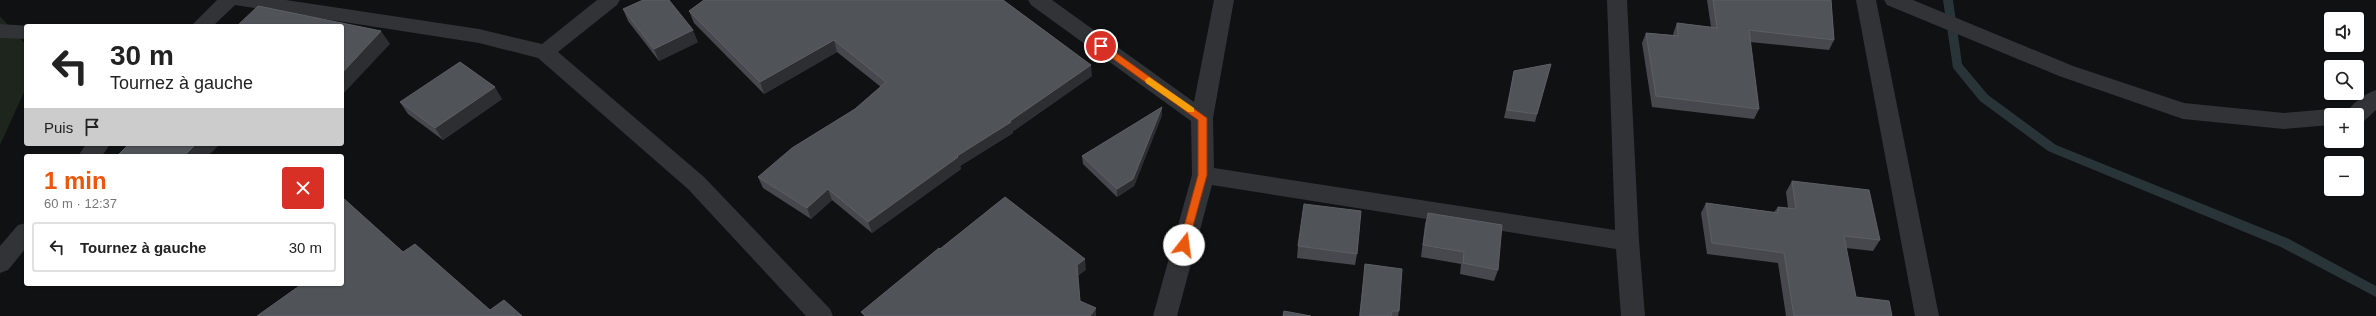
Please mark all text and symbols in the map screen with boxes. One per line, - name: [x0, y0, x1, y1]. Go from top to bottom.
- map controls: [2324, 12, 2364, 196]
- button: sound: [2324, 12, 2364, 52]
- pin: [1084, 29, 1118, 63]
- icon: arrive: [1090, 35, 1112, 57]
- icon: left: [44, 40, 96, 92]
- text: 30 m: [110, 40, 174, 71]
- button: search: [2324, 60, 2364, 100]
- text: Tournez à gauche: [110, 73, 253, 93]
- button: +: [2324, 108, 2364, 148]
- icon: arrive: [81, 116, 103, 138]
- text: Puis: [44, 119, 73, 136]
- button: −: [2324, 156, 2364, 196]
- text: 1 min: [44, 167, 107, 194]
- button: close: [282, 167, 324, 209]
- text: 60 m · 12:37: [44, 196, 117, 211]
- position arrow: [1163, 224, 1205, 266]
- icon: left: [46, 236, 68, 258]
- text: Tournez à gauche: [80, 239, 206, 256]
- text: 30 m: [289, 239, 322, 256]

